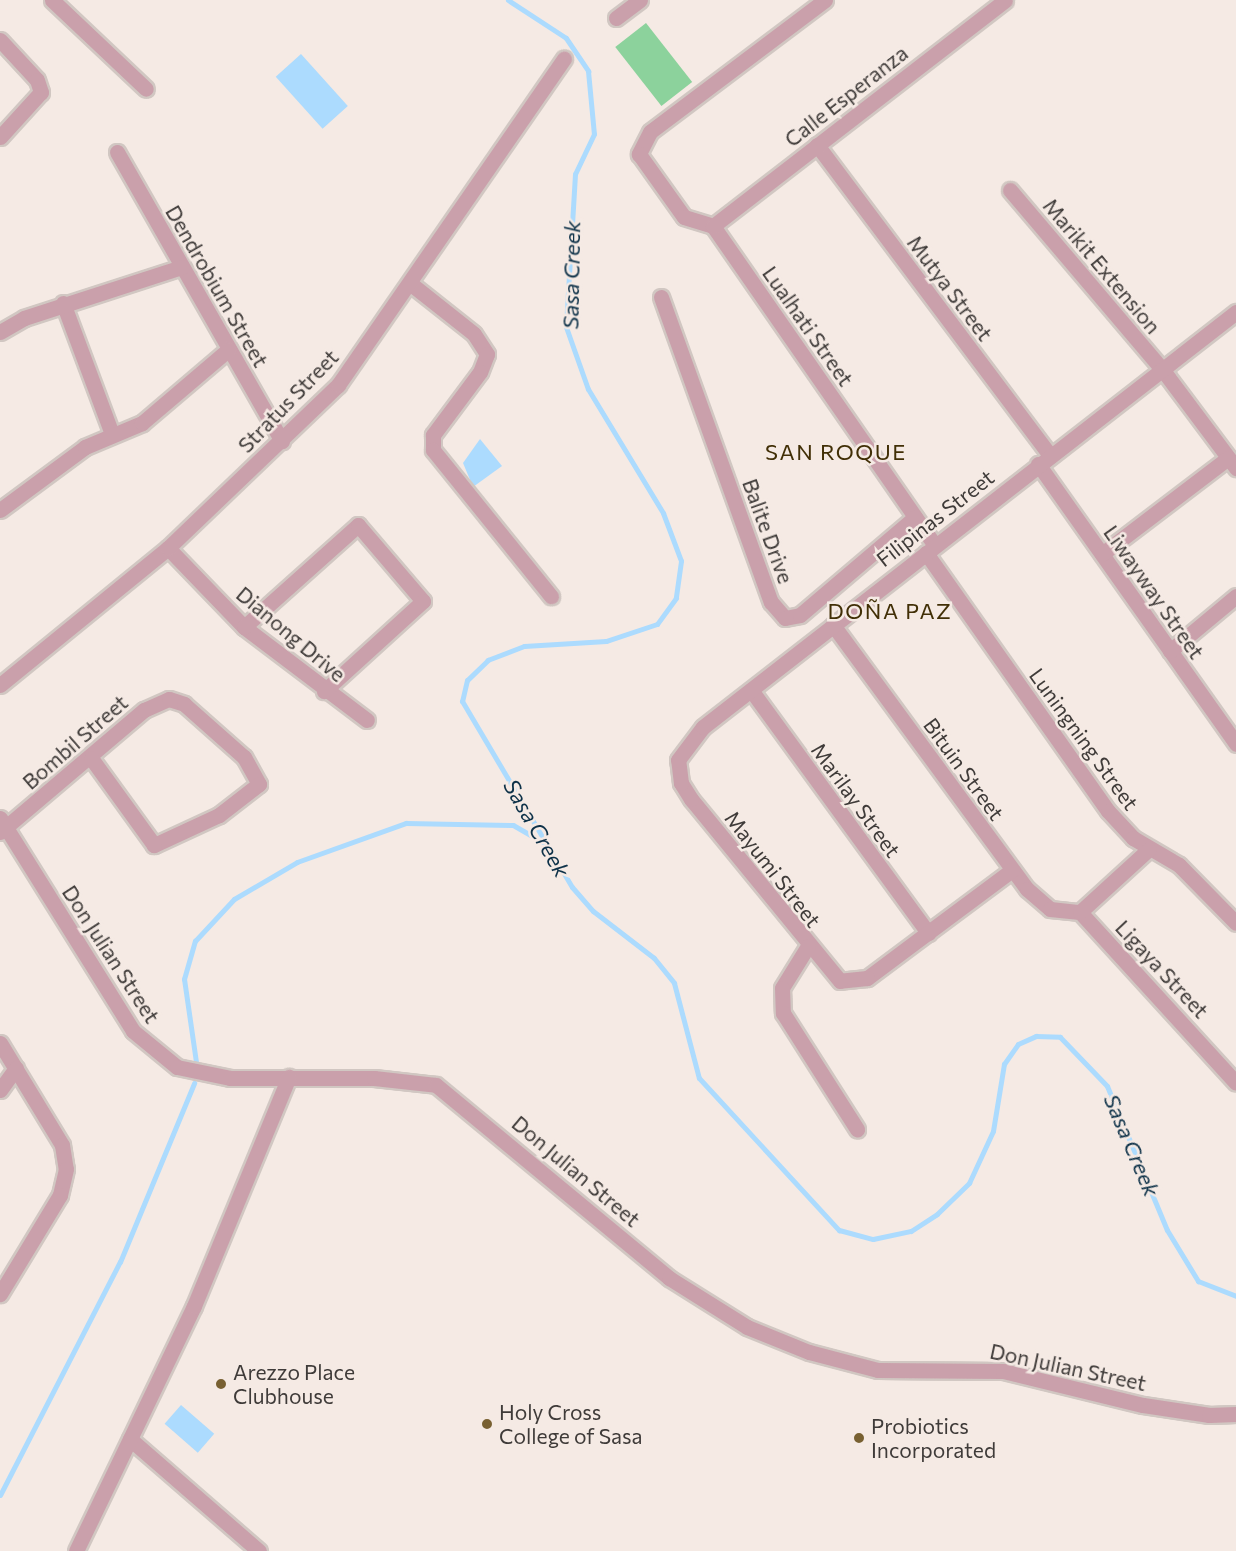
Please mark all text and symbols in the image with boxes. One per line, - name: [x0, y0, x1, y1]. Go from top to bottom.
- street label: Calle Esperanza: [779, 40, 913, 152]
- street label: Marikit Extension: [1038, 193, 1166, 339]
- street label: Dendrobium Street: [160, 201, 274, 371]
- water label: Sasa Creek: [557, 220, 585, 330]
- street label: Mutya Street: [902, 230, 998, 346]
- street label: Lualhati Street: [757, 261, 859, 391]
- street label: Stratus Street: [233, 344, 343, 458]
- district label: SAN ROQUE: [765, 439, 907, 465]
- street label: Filipinas Street: [871, 464, 999, 572]
- street label: Balite Drive: [737, 475, 799, 587]
- street label: Liwayway Street: [1099, 520, 1209, 664]
- street label: Dianong Drive: [231, 581, 351, 687]
- district label: DOÑA PAZ: [828, 598, 952, 624]
- street label: Luningning Street: [1024, 663, 1144, 815]
- street label: Bombil Street: [17, 690, 133, 794]
- street label: Bituin Street: [919, 713, 1009, 825]
- street label: Marilay Street: [806, 738, 906, 862]
- water label: Sasa Creek: [498, 774, 576, 882]
- street label: Mayumi Street: [720, 806, 826, 932]
- street label: Don Julian Street: [57, 880, 165, 1028]
- street label: Ligaya Street: [1110, 915, 1214, 1023]
- water label: Sasa Creek: [1099, 1090, 1165, 1200]
- street label: Don Julian Street: [507, 1110, 645, 1232]
- street label: Don Julian Street: [988, 1338, 1148, 1396]
- place label: Arezzo Place Clubhouse: [233, 1359, 355, 1409]
- marker: Arezzo Place Clubhouse: [214, 1377, 228, 1391]
- place label: Holy Cross College of Sasa: [499, 1399, 642, 1449]
- place label: Probiotics Incorporated: [871, 1413, 996, 1463]
- marker: Holy Cross College of Sasa: [480, 1417, 494, 1431]
- marker: Probiotics Incorporated: [852, 1431, 866, 1445]

